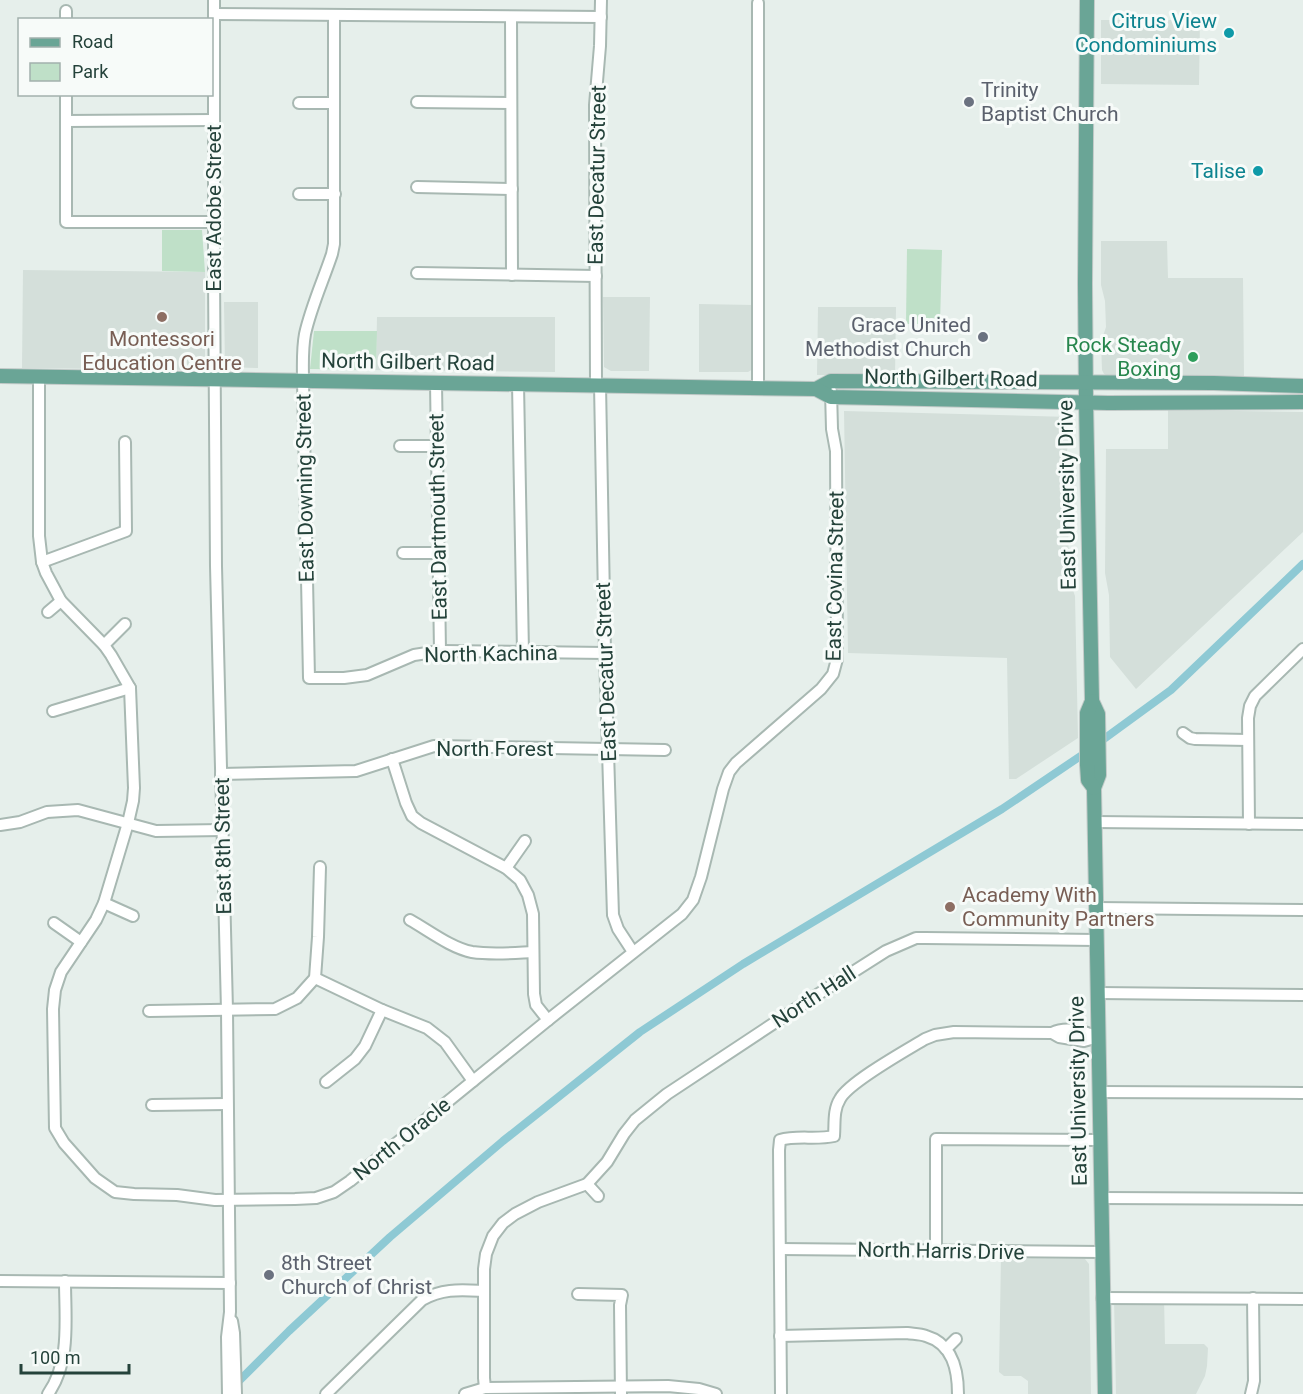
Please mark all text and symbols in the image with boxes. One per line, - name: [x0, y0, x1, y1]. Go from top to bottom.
- place label: Citrus View Condominiums: [1075, 9, 1217, 57]
- legend: [18, 18, 213, 96]
- marker: Citrus View Condominiums: [1222, 26, 1236, 40]
- text: Road: [72, 31, 113, 52]
- text: Park: [72, 61, 109, 82]
- place label: Trinity Baptist Church: [981, 78, 1118, 126]
- street label: East Decatur Street: [583, 85, 611, 265]
- marker: Trinity Baptist Church: [962, 95, 976, 109]
- street label: East Adobe Street: [202, 124, 226, 292]
- place label: Talise: [1191, 159, 1246, 183]
- marker: Talise: [1251, 164, 1265, 178]
- marker: Montessori Education Centre: [155, 310, 169, 324]
- place label: Grace United Methodist Church: [805, 313, 971, 361]
- place label: Montessori Education Centre: [82, 327, 242, 375]
- marker: Grace United Methodist Church: [976, 330, 990, 344]
- place label: Rock Steady Boxing: [1066, 333, 1181, 381]
- street label: North Gilbert Road: [321, 348, 495, 376]
- marker: Rock Steady Boxing: [1186, 350, 1200, 364]
- street label: North Gilbert Road: [864, 364, 1038, 392]
- street label: East Downing Street: [291, 393, 319, 582]
- street label: East University Drive: [1053, 400, 1081, 590]
- street label: East Dartmouth Street: [424, 413, 452, 621]
- street label: East Covina Street: [822, 490, 848, 662]
- street label: East Decatur Street: [591, 582, 621, 762]
- street label: North Kachina: [424, 641, 558, 667]
- street label: North Forest: [436, 737, 554, 761]
- street label: East 8th Street: [210, 777, 236, 915]
- place label: Academy With Community Partners: [962, 883, 1155, 931]
- marker: Academy With Community Partners: [943, 900, 957, 914]
- street label: North Hall: [768, 961, 860, 1033]
- street label: East University Drive: [1064, 996, 1092, 1186]
- street label: North Oracle: [349, 1093, 455, 1185]
- street label: North Harris Drive: [857, 1238, 1025, 1264]
- place label: 8th Street Church of Christ: [281, 1251, 432, 1299]
- marker: 8th Street Church of Christ: [262, 1268, 276, 1282]
- scale bar: [21, 1337, 129, 1375]
- text: 100 m: [30, 1347, 81, 1368]

